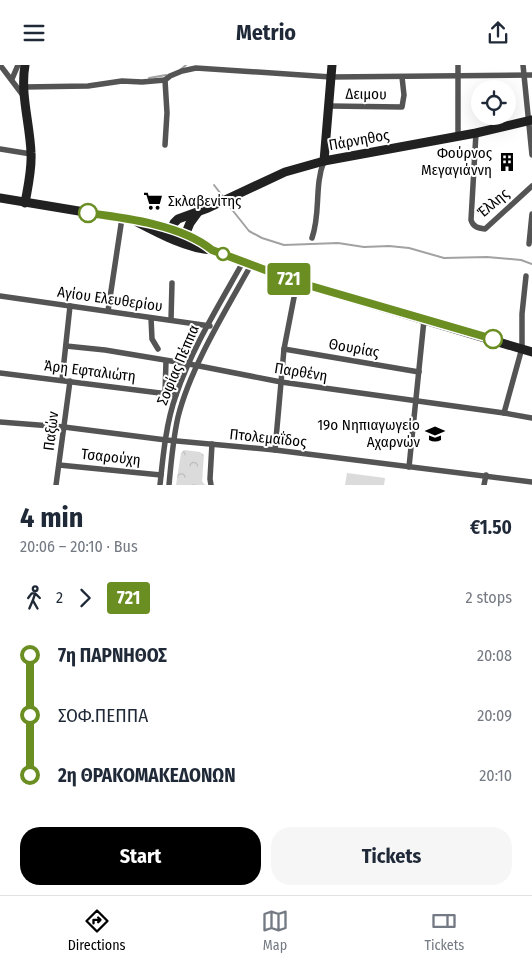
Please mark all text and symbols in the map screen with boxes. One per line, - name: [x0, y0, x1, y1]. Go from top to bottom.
- icon: menu: [20, 19, 48, 47]
- text: Metrio: [236, 19, 296, 46]
- icon: share: [484, 19, 512, 47]
- map controls: [471, 80, 516, 125]
- button: locate: [471, 80, 516, 125]
- street label: Δειμου: [345, 85, 387, 103]
- street label: Πάρνηθος: [327, 126, 391, 154]
- place label: Φούρνος Μεγαγιάννη: [421, 144, 493, 179]
- building icon: Φούρνος Μεγαγιάννη: [496, 151, 518, 173]
- street label: Έλλης: [473, 184, 513, 221]
- supermarket icon: Σκλαβενίτης: [142, 190, 164, 212]
- place label: Σκλαβενίτης: [168, 192, 242, 210]
- unlabelled marker: [78, 203, 98, 223]
- unlabelled marker: [216, 247, 230, 261]
- line badge: 721: [260, 263, 318, 295]
- text: 721: [277, 268, 301, 290]
- street label: Αγίου Ελευθερίου: [56, 283, 164, 315]
- street label: Σοφίας Πέππα: [153, 322, 203, 408]
- unlabelled marker: [483, 329, 503, 349]
- street label: Θουρίας: [327, 335, 381, 361]
- street label: Άρη Εφταλιώτη: [43, 356, 137, 386]
- street label: Παρθένη: [273, 359, 329, 385]
- street label: Παξών: [40, 410, 62, 452]
- place label: 19ο Νηπιαγωγείο Αχαρνών: [317, 416, 420, 451]
- school or university icon: 19ο Νηπιαγωγείο Αχαρνών: [424, 423, 446, 445]
- street label: Πτολεμαΐδος: [229, 425, 308, 451]
- street label: Τσαρούχη: [80, 445, 142, 469]
- text: 4 min: [20, 501, 84, 534]
- text: €1.50: [470, 516, 512, 539]
- text: 20:06 – 20:10 · Bus: [20, 537, 138, 556]
- icon: walk: [20, 584, 48, 612]
- icon: forward: [71, 584, 99, 612]
- text: 721: [117, 587, 140, 609]
- text: 2: [56, 588, 63, 607]
- text: 2 stops: [466, 588, 512, 607]
- text: 7η ΠΑΡΝΗΘΟΣ: [58, 644, 167, 667]
- text: 20:08: [477, 646, 512, 665]
- text: ΣΟΦ.ΠΕΠΠΑ: [58, 704, 148, 727]
- text: 20:09: [477, 706, 512, 725]
- text: 2η ΘΡΑΚΟΜΑΚΕΔΟΝΩΝ: [58, 764, 236, 787]
- text: 20:10: [479, 766, 512, 785]
- button: Start: [20, 827, 261, 885]
- button: Tickets: [271, 827, 512, 885]
- tab: Directions: [68, 907, 126, 954]
- tab: Map: [261, 907, 289, 954]
- tab: Tickets: [424, 907, 464, 954]

